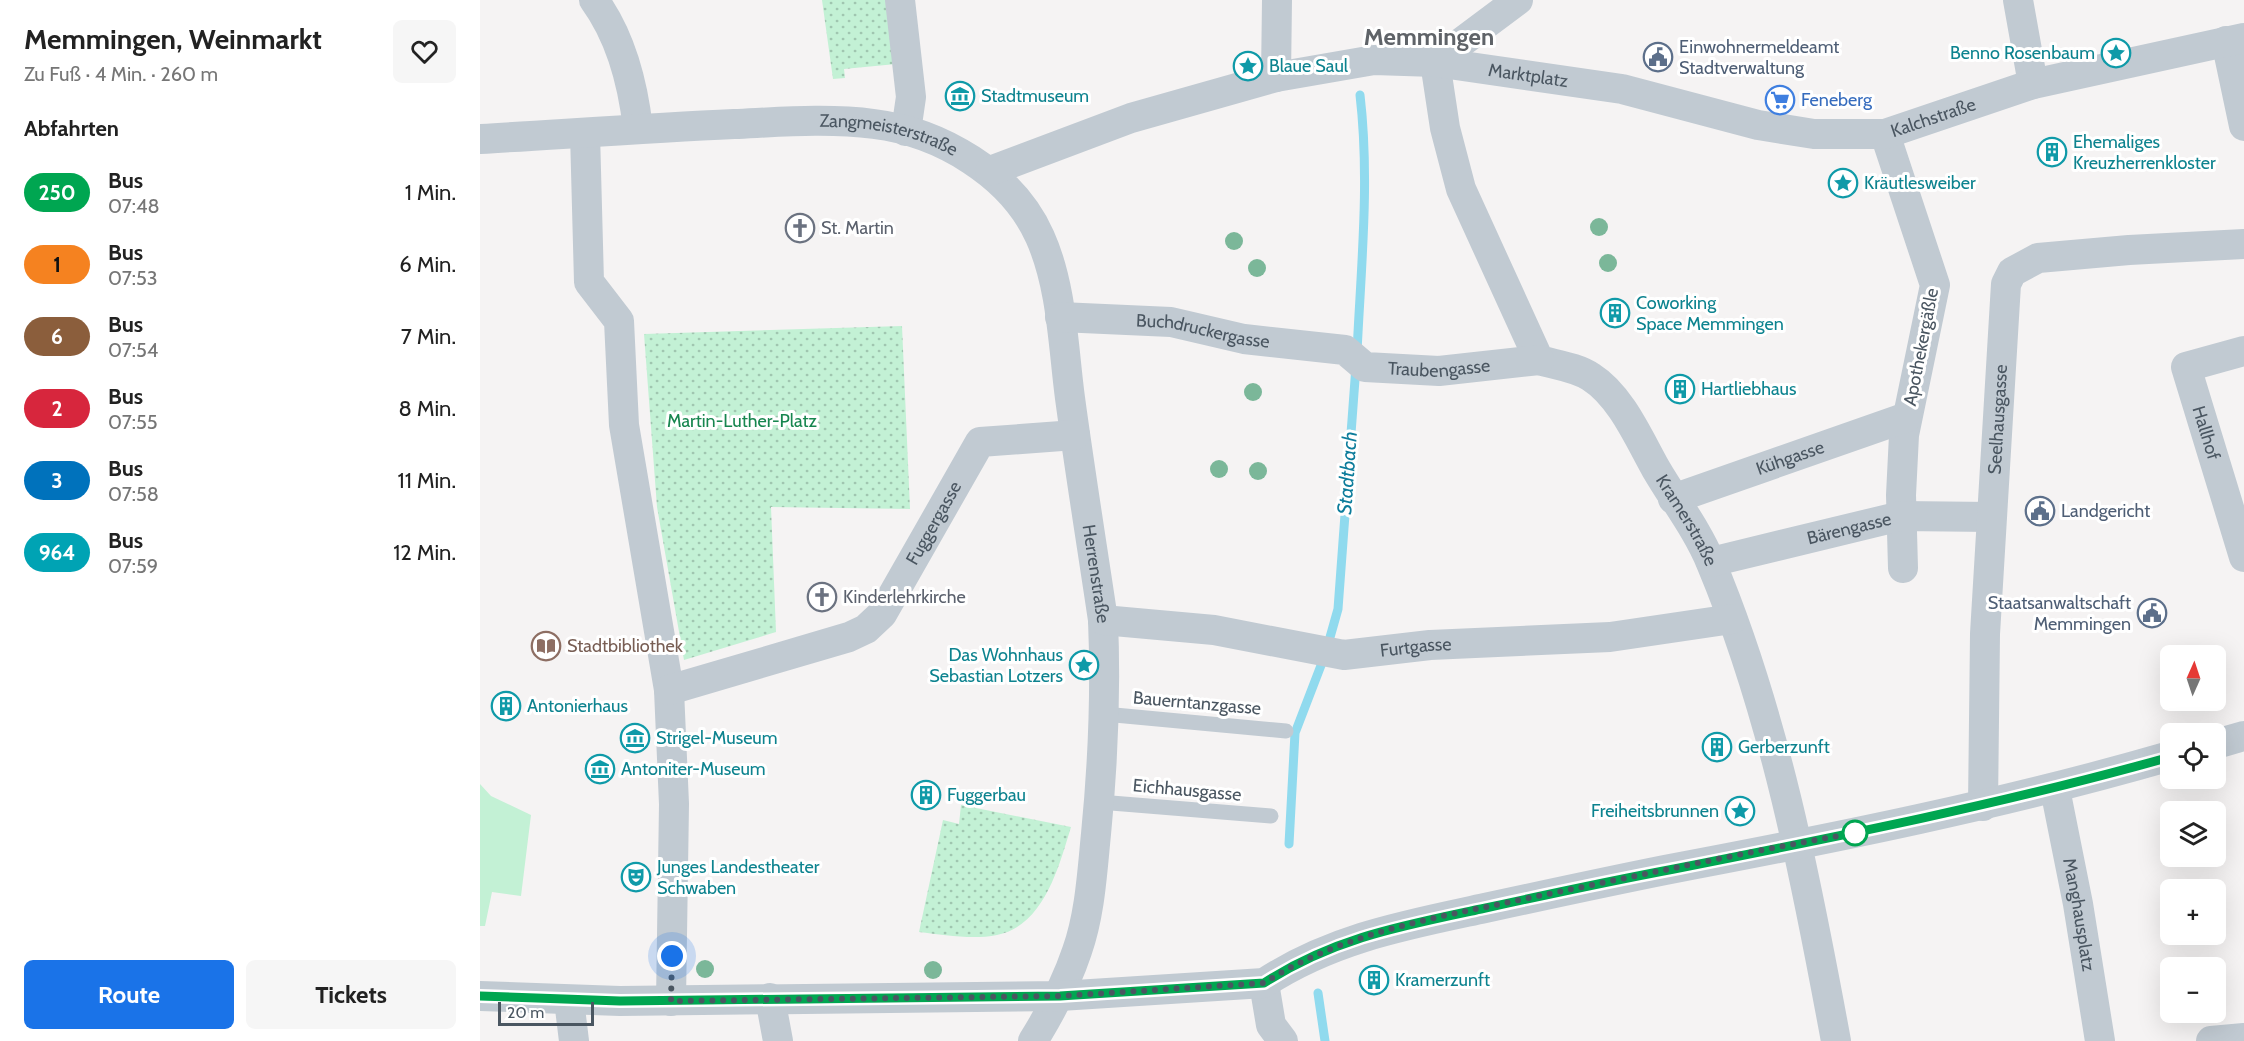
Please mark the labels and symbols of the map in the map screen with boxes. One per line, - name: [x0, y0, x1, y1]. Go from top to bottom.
- district label: Memmingen: [1364, 22, 1494, 51]
- place label: Einwohnermeldeamt Stadtverwaltung: [1679, 36, 1839, 79]
- place icon: Benno Rosenbaum: [2100, 37, 2132, 69]
- public building icon: Einwohnermeldeamt Stadtverwaltung: [1642, 41, 1674, 73]
- place label: Benno Rosenbaum: [1950, 42, 2095, 64]
- place icon: Blaue Saul: [1232, 50, 1264, 82]
- place label: Blaue Saul: [1269, 55, 1349, 77]
- street label: Marktplatz: [1487, 59, 1570, 92]
- museum icon: Stadtmuseum: [944, 80, 976, 112]
- supermarket icon: Feneberg: [1764, 84, 1796, 116]
- place label: Stadtmuseum: [981, 85, 1089, 107]
- place label: Feneberg: [1801, 89, 1873, 111]
- street label: Kalchstraße: [1888, 93, 1978, 142]
- street label: Zangmeisterstraße: [819, 110, 962, 161]
- place label: Ehemaliges Kreuzherrenkloster: [2073, 131, 2216, 174]
- building icon: Ehemaliges Kreuzherrenkloster: [2036, 136, 2068, 168]
- place icon: Kräutlesweiber: [1827, 167, 1859, 199]
- place label: Kräutlesweiber: [1864, 172, 1976, 194]
- church icon: St. Martin: [784, 212, 816, 244]
- place label: St. Martin: [821, 217, 894, 239]
- street label: Apothekergäßle: [1899, 286, 1943, 408]
- place label: Coworking Space Memmingen: [1636, 292, 1784, 335]
- building icon: Coworking Space Memmingen: [1599, 297, 1631, 329]
- street label: Buchdruckergasse: [1136, 309, 1271, 353]
- street label: Traubengasse: [1387, 354, 1491, 382]
- street label: Seelhausgasse: [1984, 364, 2012, 475]
- building icon: Hartliebhaus: [1664, 373, 1696, 405]
- place label: Hartliebhaus: [1701, 378, 1796, 400]
- street label: Hallhof: [2188, 403, 2225, 462]
- park label: Martin-Luther-Platz: [667, 410, 818, 432]
- water label: Stadtbach: [1332, 431, 1362, 515]
- street label: Kühgasse: [1753, 436, 1827, 480]
- street label: Kramerstraße: [1651, 471, 1722, 569]
- street label: Fuggergasse: [901, 477, 966, 569]
- public building icon: Landgericht: [2024, 495, 2056, 527]
- place label: Landgericht: [2061, 500, 2150, 522]
- street label: Bärengasse: [1805, 508, 1893, 549]
- street label: Herrenstraße: [1078, 523, 1114, 625]
- church icon: Kinderlehrkirche: [806, 581, 838, 613]
- place label: Kinderlehrkirche: [843, 586, 966, 608]
- place label: Staatsanwaltschaft Memmingen: [1988, 592, 2131, 635]
- public building icon: Staatsanwaltschaft Memmingen: [2136, 597, 2168, 629]
- library icon: Stadtbibliothek: [530, 630, 562, 662]
- street label: Furtgasse: [1379, 633, 1452, 662]
- place label: Stadtbibliothek: [567, 635, 684, 657]
- place label: Das Wohnhaus Sebastian Lotzers: [929, 644, 1063, 687]
- north arrow: [2160, 645, 2226, 711]
- place icon: Das Wohnhaus Sebastian Lotzers: [1068, 649, 1100, 681]
- street label: Bauerntanzgasse: [1132, 686, 1262, 720]
- building icon: Antonierhaus: [490, 690, 522, 722]
- place label: Antonierhaus: [527, 695, 628, 717]
- museum icon: Strigel-Museum: [619, 722, 651, 754]
- place label: Strigel-Museum: [656, 727, 778, 749]
- building icon: Gerberzunft: [1701, 731, 1733, 763]
- place label: Gerberzunft: [1738, 736, 1830, 758]
- museum icon: Antoniter-Museum: [584, 753, 616, 785]
- place label: Antoniter-Museum: [621, 758, 766, 780]
- street label: Eichhausgasse: [1132, 774, 1242, 806]
- building icon: Fuggerbau: [910, 779, 942, 811]
- place label: Fuggerbau: [947, 784, 1026, 806]
- place icon: Freiheitsbrunnen: [1724, 795, 1756, 827]
- place label: Freiheitsbrunnen: [1591, 800, 1719, 822]
- unlabelled marker: [1842, 820, 1868, 846]
- place label: Junges Landestheater Schwaben: [656, 856, 820, 899]
- street label: Manghausplatz: [2058, 856, 2100, 974]
- theatre icon: Junges Landestheater Schwaben: [620, 861, 652, 893]
- your location: [657, 941, 687, 971]
- building icon: Kramerzunft: [1358, 964, 1390, 996]
- place label: Kramerzunft: [1395, 969, 1490, 991]
- scale bar: [498, 999, 594, 1026]

